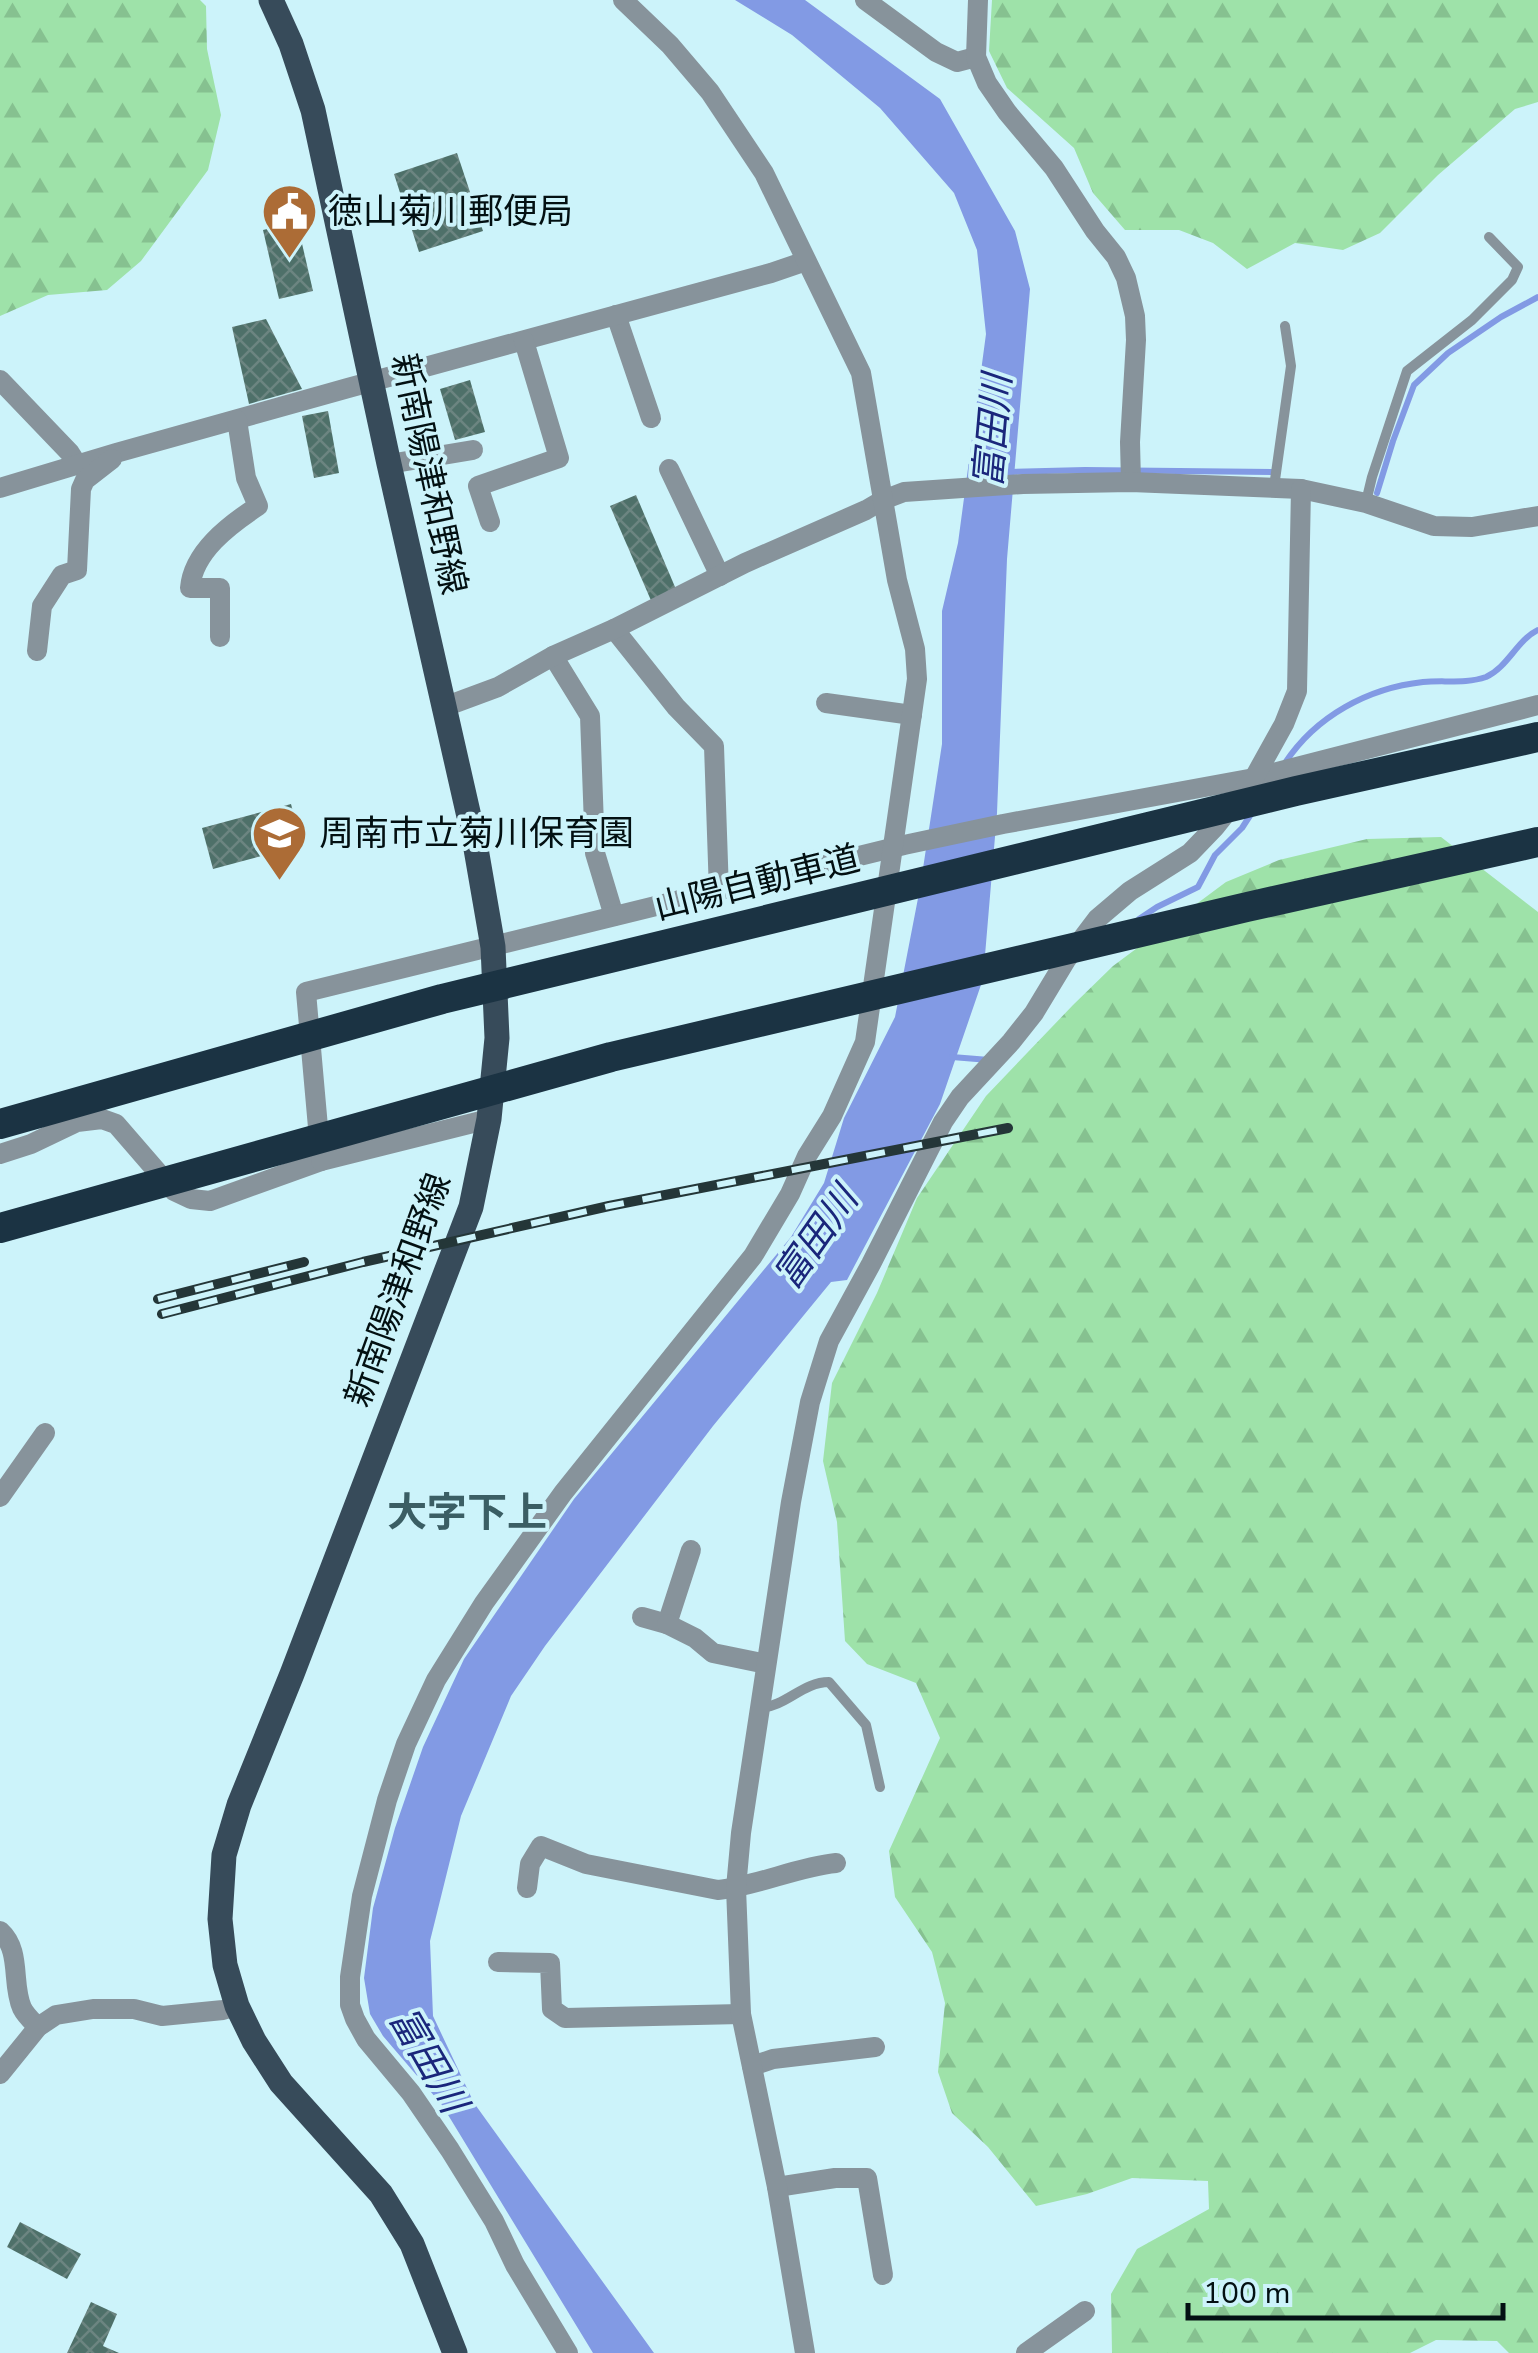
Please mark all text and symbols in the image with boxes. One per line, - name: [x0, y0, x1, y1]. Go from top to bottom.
- public building icon: 徳山菊川郵便局: [259, 181, 319, 260]
- place label: 徳山菊川郵便局: [328, 188, 573, 235]
- street label: 新南陽津和野線: [381, 349, 477, 599]
- water label: 富田川: [963, 368, 1024, 490]
- school or university icon: 周南市立菊川保育園: [250, 803, 310, 882]
- place label: 周南市立菊川保育園: [319, 810, 634, 857]
- street label: 山陽自動車道: [649, 835, 865, 931]
- street label: 新南陽津和野線: [334, 1167, 462, 1413]
- water label: 富田川: [762, 1173, 872, 1299]
- district label: 大字下上: [387, 1486, 547, 1540]
- water label: 富田川: [377, 1998, 481, 2126]
- scale bar: [1188, 2258, 1503, 2320]
- text: 100 m: [1203, 2273, 1290, 2314]

